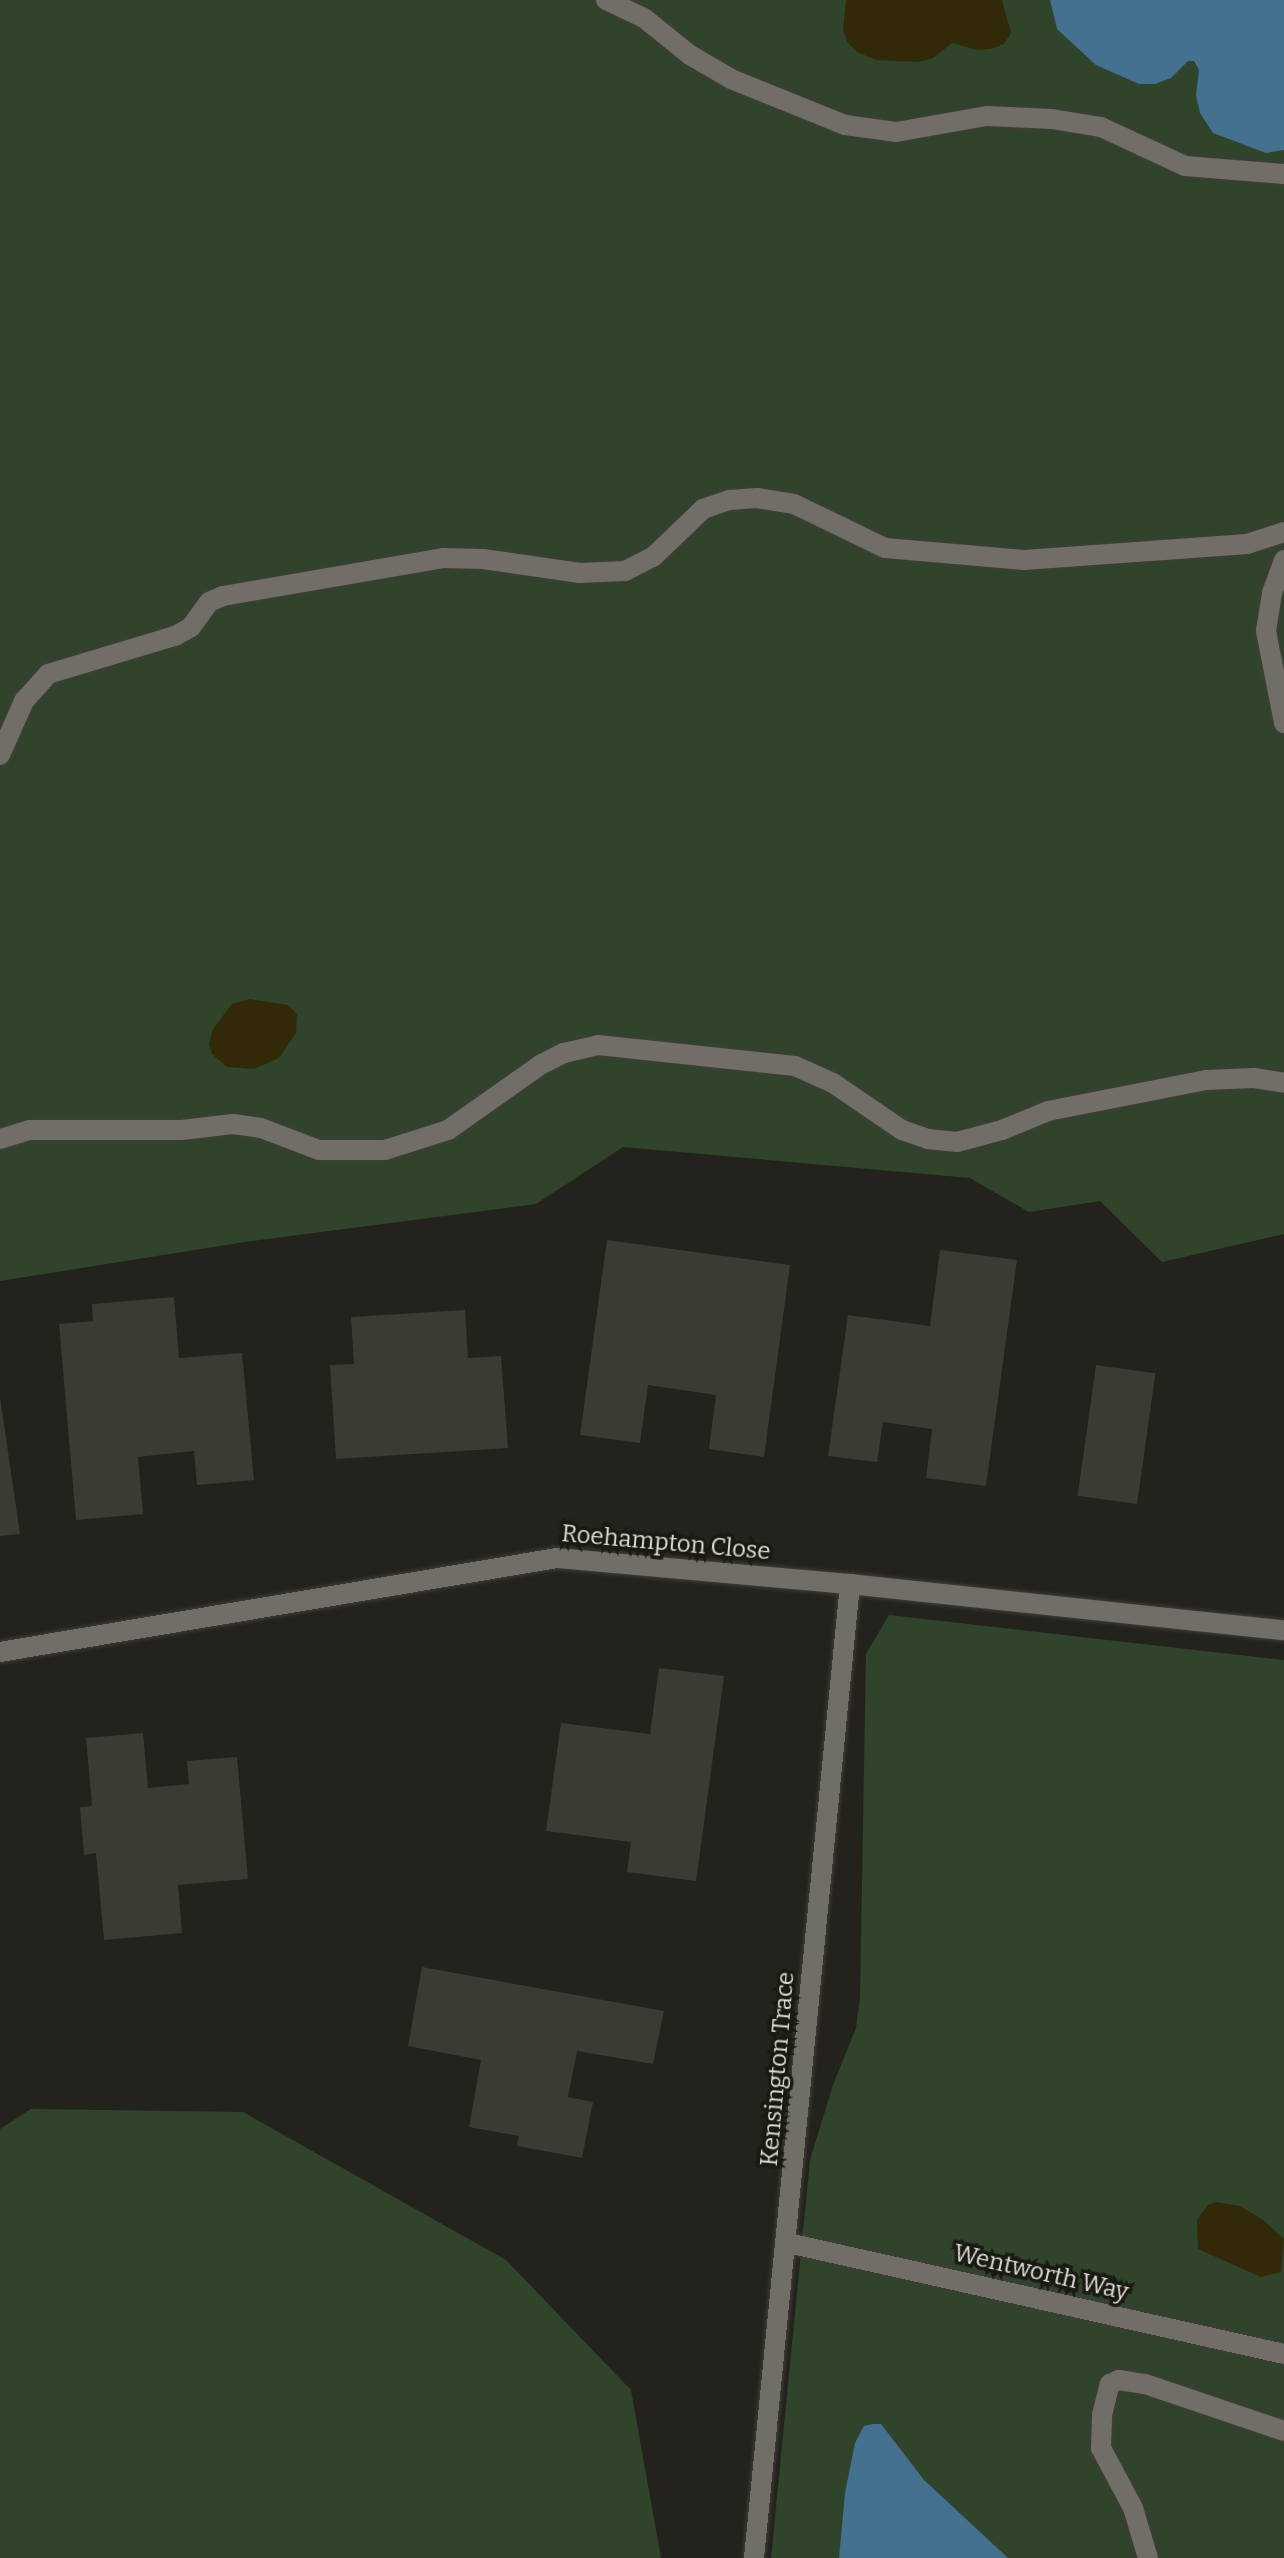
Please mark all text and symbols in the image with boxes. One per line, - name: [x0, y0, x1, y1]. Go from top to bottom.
- street label: Roehampton Close: [560, 1520, 772, 1566]
- street label: Kensington Trace: [755, 1971, 801, 2167]
- street label: Wentworth Way: [951, 2239, 1131, 2307]

